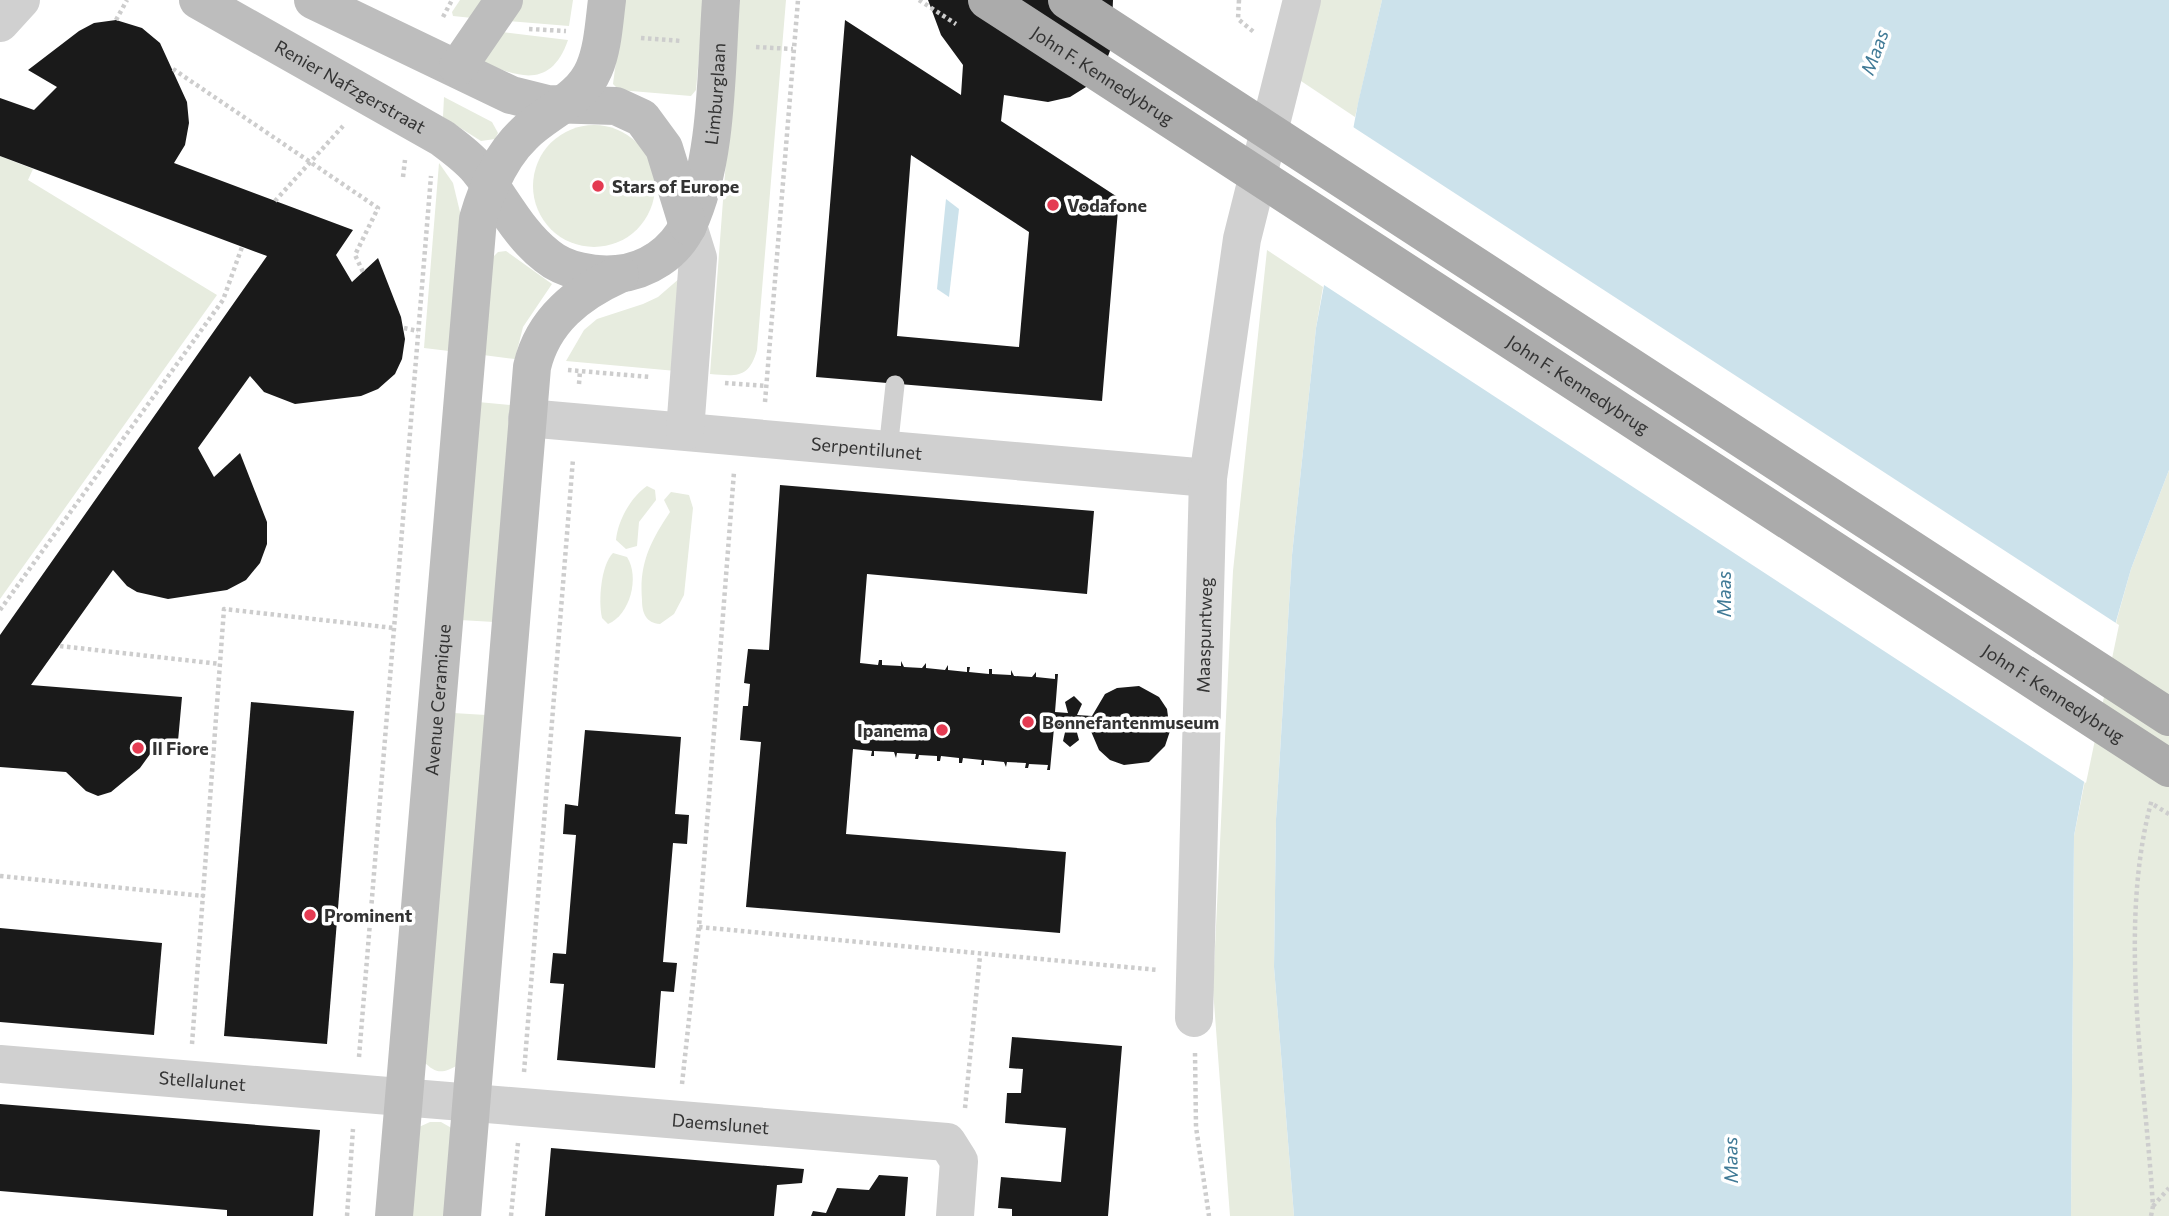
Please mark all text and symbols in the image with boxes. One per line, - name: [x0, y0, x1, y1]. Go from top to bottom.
- street label: John F. Kennedybrug: [1027, 21, 1178, 130]
- water label: Maas: [1855, 26, 1893, 78]
- street label: Renier Nafzgerstraat: [271, 35, 430, 138]
- street label: Limburglaan: [699, 42, 730, 146]
- place label: Stars of Europe: [612, 175, 739, 197]
- marker: Stars of Europe: [590, 178, 606, 194]
- place label: Vodafone: [1067, 194, 1147, 216]
- marker: Vodafone: [1045, 197, 1061, 213]
- street label: John F. Kennedybrug: [1503, 330, 1654, 438]
- street label: Serpentilunet: [810, 432, 923, 464]
- water label: Maas: [1712, 570, 1735, 617]
- street label: Maaspuntweg: [1191, 577, 1216, 693]
- street label: Avenue Ceramique: [420, 623, 455, 777]
- street label: John F. Kennedybrug: [1978, 639, 2129, 747]
- place label: Bonnefantenmuseum: [1042, 711, 1219, 733]
- marker: Bonnefantenmuseum: [1020, 714, 1036, 730]
- place label: Ipanema: [857, 719, 928, 741]
- marker: Ipanema: [934, 722, 950, 738]
- place label: Il Fiore: [152, 737, 209, 759]
- marker: Il Fiore: [130, 740, 146, 756]
- place label: Prominent: [324, 904, 413, 926]
- marker: Prominent: [302, 907, 318, 923]
- street label: Stellalunet: [158, 1066, 247, 1095]
- street label: Daemslunet: [671, 1108, 770, 1138]
- water label: Maas: [1718, 1136, 1742, 1183]

